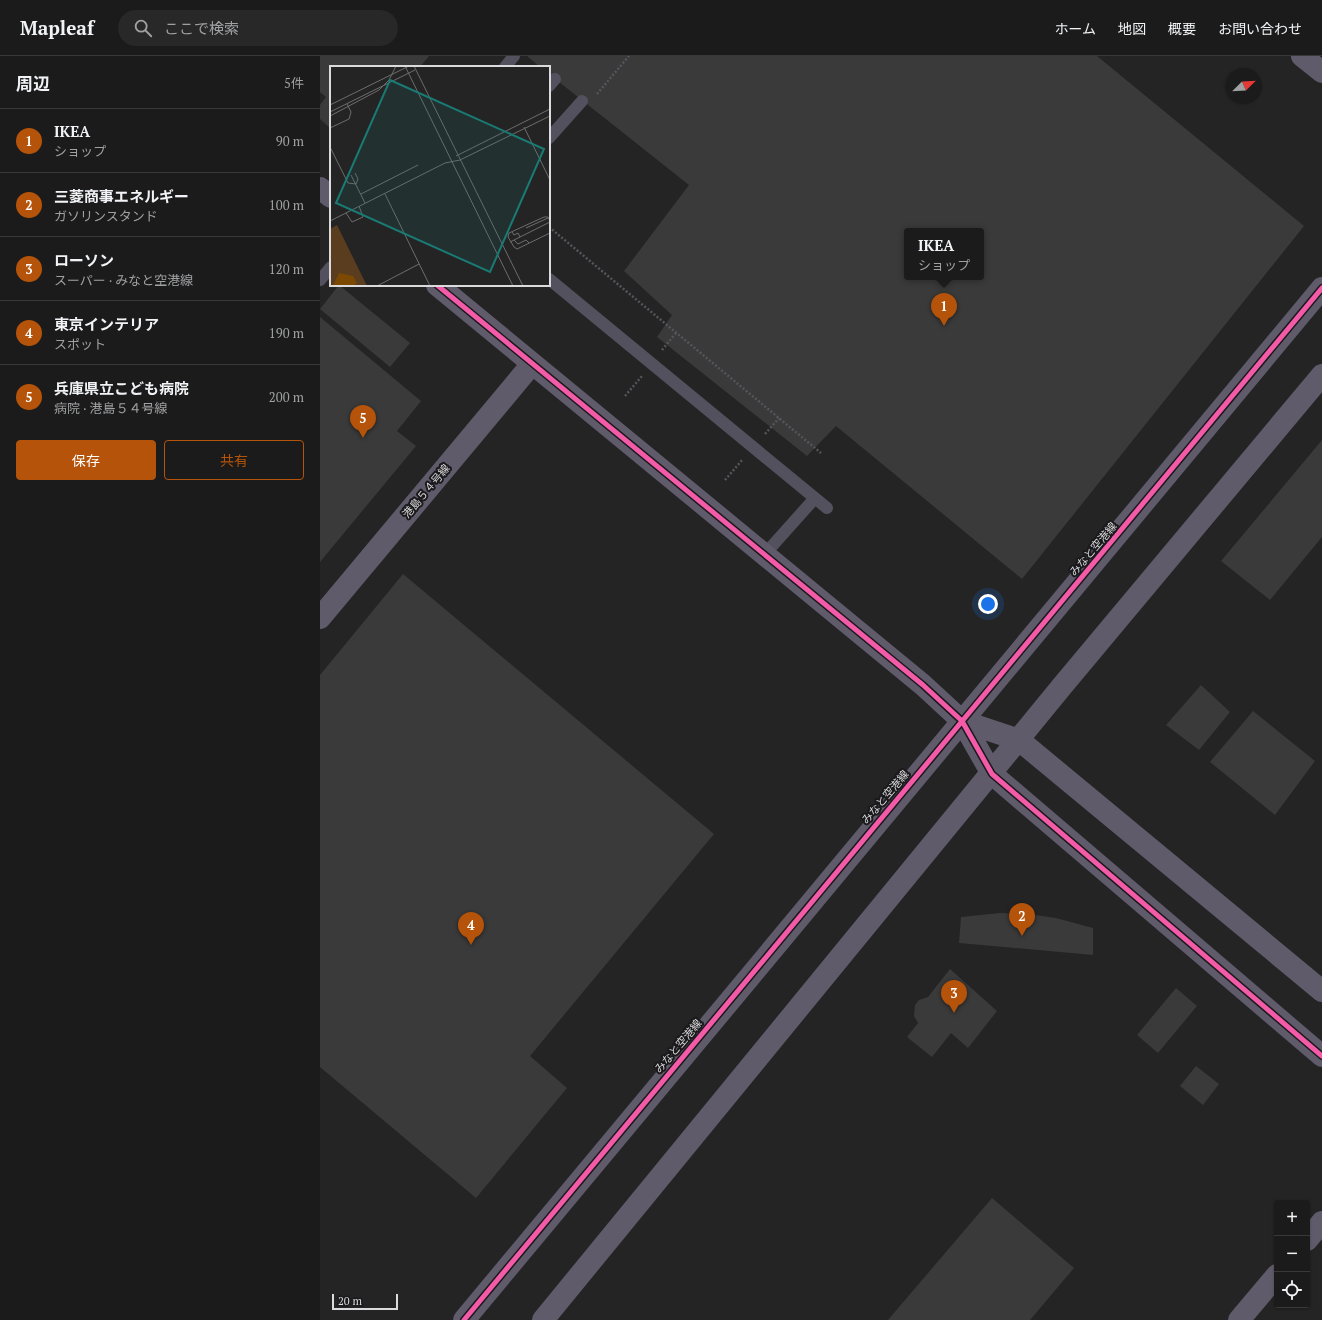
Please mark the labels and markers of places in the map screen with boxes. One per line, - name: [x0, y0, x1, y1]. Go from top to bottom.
- pin: 1: [931, 293, 957, 326]
- pin: 5: [350, 405, 376, 438]
- pin: 2: [1009, 903, 1035, 936]
- pin: 4: [458, 912, 484, 945]
- pin: 3: [941, 980, 967, 1013]

